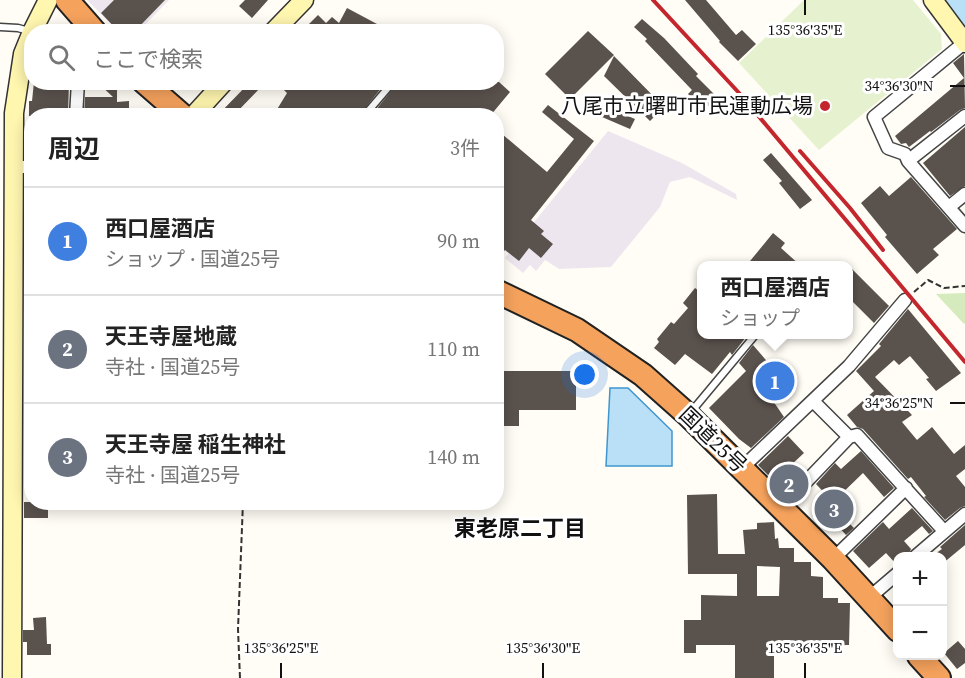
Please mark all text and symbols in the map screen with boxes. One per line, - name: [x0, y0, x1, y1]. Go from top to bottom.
- text: 135°36'35"E: [768, 19, 842, 40]
- search box: [24, 24, 504, 90]
- icon: search: [45, 41, 78, 74]
- text: ここで検索: [93, 44, 203, 74]
- text: 34°36'30"N: [864, 75, 934, 96]
- place label: 八尾市立曙町市民運動広場: [561, 91, 813, 120]
- marker: 八尾市立曙町市民運動広場: [818, 99, 832, 113]
- text: 周辺: [48, 131, 100, 167]
- text: 3件: [450, 134, 480, 162]
- text: 西口屋酒店: [105, 213, 215, 243]
- text: 1: [62, 227, 73, 255]
- text: 90 m: [437, 227, 480, 255]
- text: ショップ · 国道25号: [105, 245, 280, 273]
- popup: [697, 261, 853, 339]
- text: 西口屋酒店: [720, 272, 830, 302]
- text: ショップ: [720, 304, 800, 332]
- text: 天王寺屋地蔵: [105, 321, 237, 351]
- text: 2: [62, 335, 73, 363]
- text: 110 m: [427, 335, 480, 363]
- text: 寺社 · 国道25号: [105, 353, 240, 381]
- pin: 1: [756, 358, 794, 404]
- your location: [570, 360, 599, 389]
- text: 34°36'25"N: [864, 392, 934, 413]
- street label: 国道25号: [673, 400, 754, 479]
- text: 天王寺屋 稲生神社: [105, 429, 286, 459]
- text: 3: [62, 443, 73, 471]
- text: 140 m: [427, 443, 480, 471]
- text: 寺社 · 国道25号: [105, 461, 240, 489]
- pin: 2: [770, 462, 808, 506]
- pin: 3: [814, 486, 854, 532]
- district label: 東老原二丁目: [454, 513, 586, 543]
- map controls: [893, 552, 947, 660]
- button: +: [893, 552, 947, 606]
- button: −: [893, 606, 947, 660]
- text: 135°36'25"E: [244, 637, 318, 658]
- text: 135°36'30"E: [506, 637, 580, 658]
- text: 135°36'35"E: [768, 637, 842, 658]

